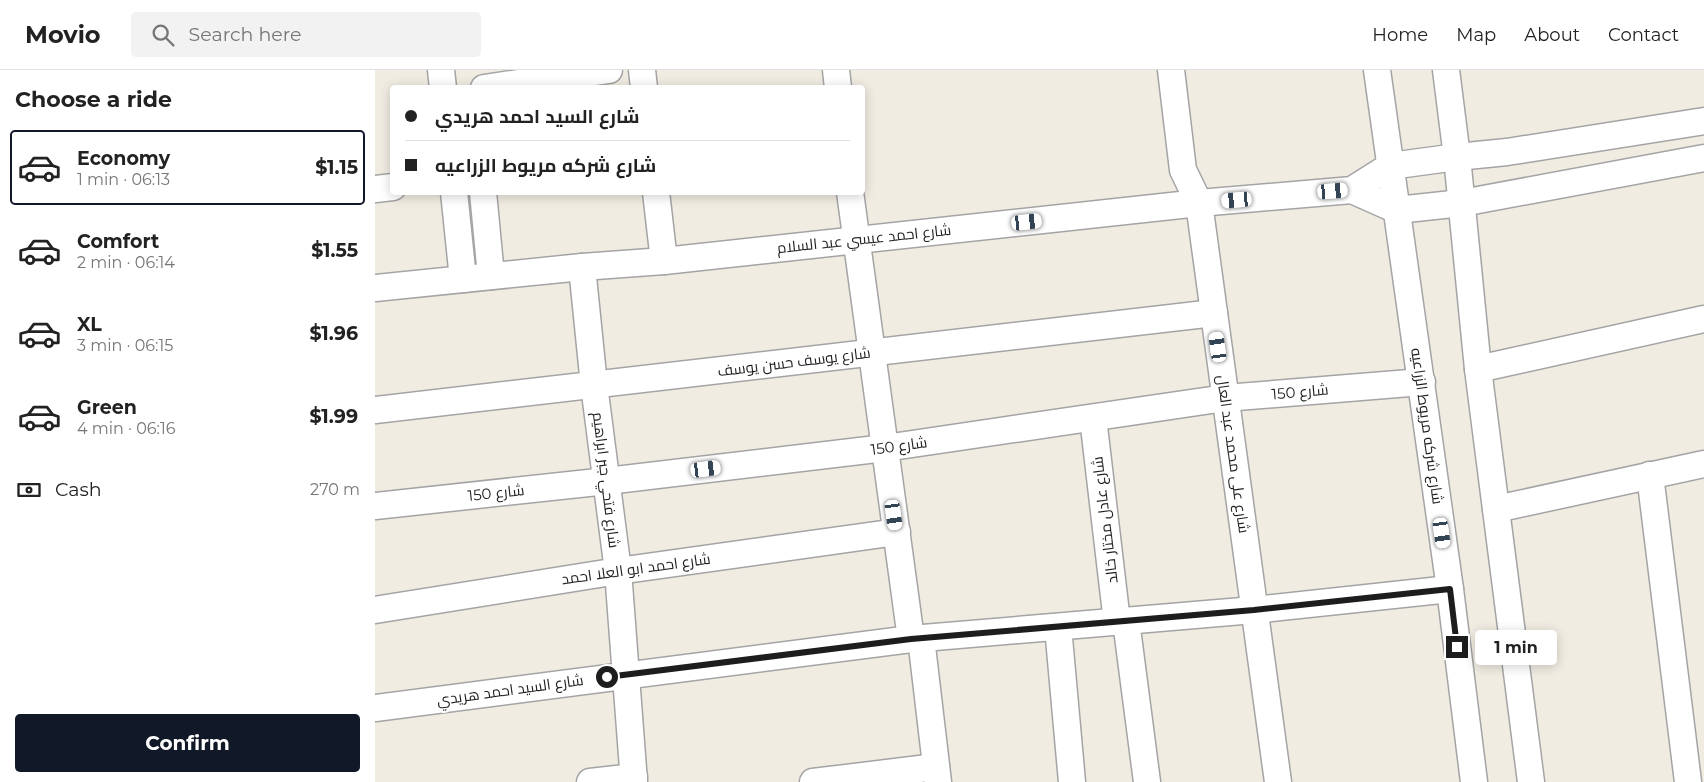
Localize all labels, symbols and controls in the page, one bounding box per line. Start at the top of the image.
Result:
search box [131,12,481,57]
text: Movio [25,20,101,49]
icon: search [149,21,177,49]
text: Search here [189,23,302,46]
text: Home [1372,24,1428,46]
text: Map [1456,24,1496,46]
text: About [1524,24,1580,46]
text: Contact [1608,24,1679,46]
text: Choose a ride [15,86,172,113]
text: شارع السيد احمد هريدي [435,105,640,128]
icon: car [17,145,62,190]
text: Economy [77,147,170,170]
text: شارع شركه مريوط الزراعيه [435,154,656,177]
text: $1.15 [315,156,358,179]
text: 1 min · 06:13 [77,170,170,189]
car [1317,182,1348,200]
car [1221,191,1252,209]
car [1011,213,1042,231]
street label: شارع احمد عيسي عبد السلام [776,220,952,260]
icon: car [17,228,62,273]
text: Comfort [77,230,159,253]
text: $1.55 [311,239,358,262]
text: 2 min · 06:14 [77,253,175,272]
icon: car [17,311,62,356]
text: XL [77,313,102,336]
text: $1.96 [309,322,358,345]
car [1208,331,1227,363]
text: 3 min · 06:15 [77,336,173,355]
street label: شارع يوسف حسن يوسف [716,343,872,382]
street label: شارع شركه مريوط الزراعيه [1405,347,1448,506]
street label: شارع على محمد عبد العال [1211,374,1254,535]
street label: شارع 150 [1271,380,1329,405]
icon: car [17,394,62,439]
text: Green [77,396,137,419]
text: $1.99 [309,405,358,428]
street label: شارع فتحي جبر ابراهيم [586,411,624,549]
text: 4 min · 06:16 [77,419,176,438]
street label: شارع 150 [869,432,929,461]
street label: شارع عادل مختار خالد [1087,455,1124,585]
car [690,460,721,478]
icon: cash [15,476,43,504]
text: Cash [55,478,102,501]
text: 270 m [310,480,360,499]
street label: شارع 150 [467,480,525,507]
car [884,499,903,531]
car [1432,517,1451,549]
street label: شارع احمد ابو العلا احمد [560,549,712,590]
callout: 1 min [1475,630,1557,664]
route end [1446,636,1468,658]
text: 1 min [1494,638,1538,657]
route start [596,666,618,688]
street label: شارع السيد احمد هريدي [435,670,585,712]
button: Confirm [15,714,360,772]

